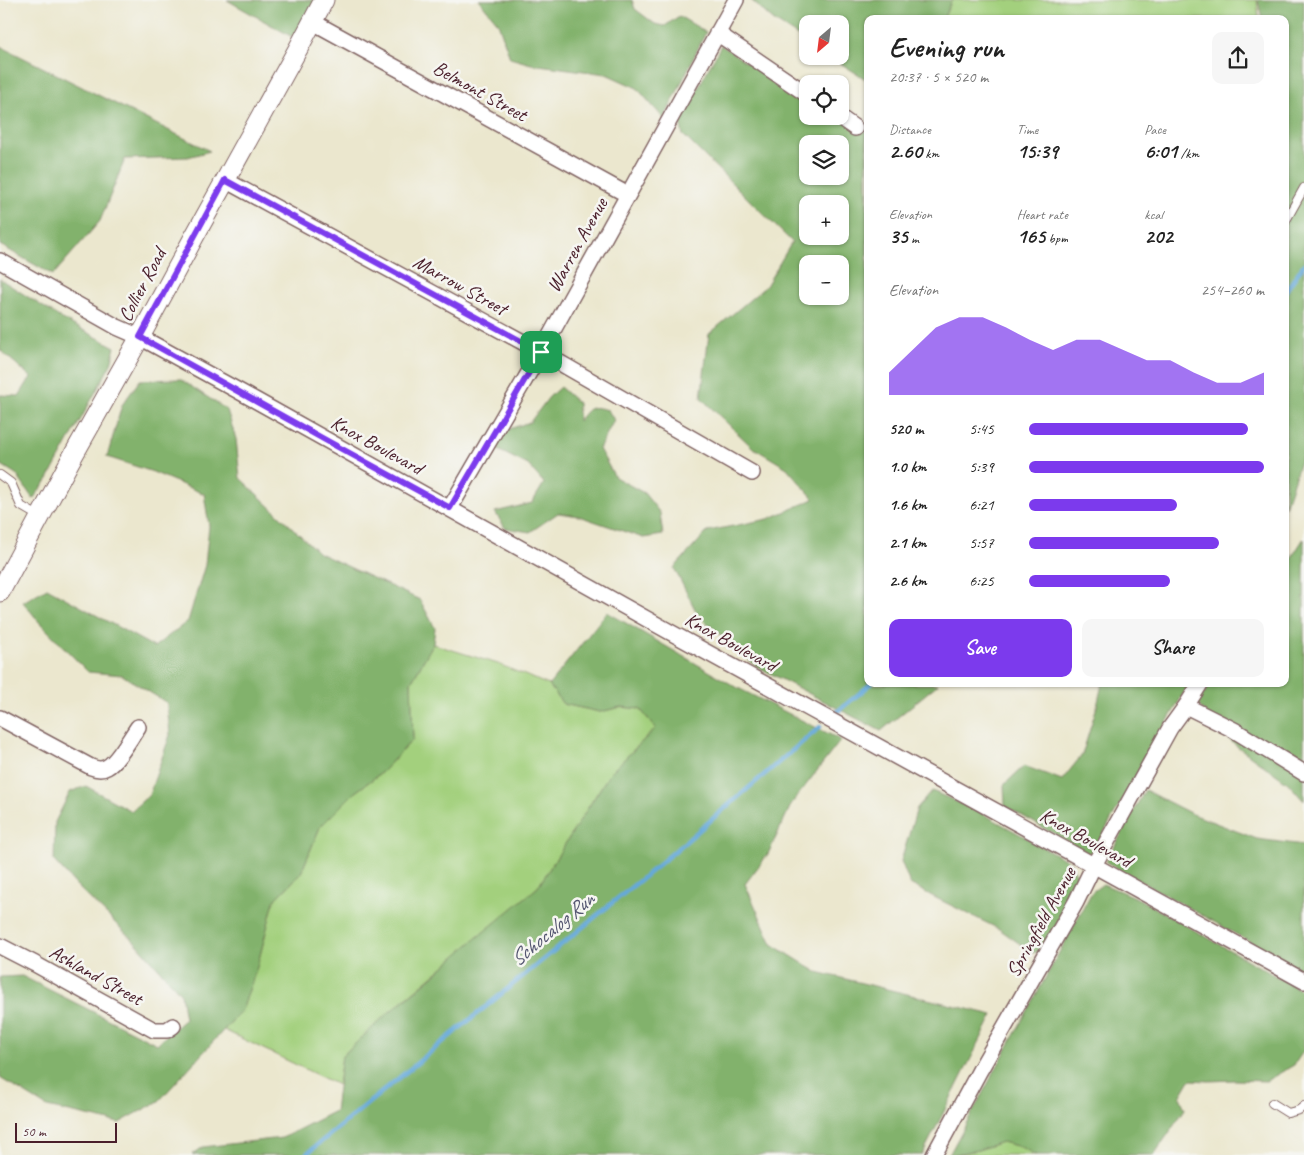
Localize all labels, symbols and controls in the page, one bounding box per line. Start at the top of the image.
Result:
north arrow [799,15,849,65]
map controls [799,15,849,305]
text: Evening run [889,30,1004,65]
button: share [1212,32,1264,84]
street label: Belmont Street [429,55,533,128]
text: 20:37 · 5 × 520 m [889,67,988,87]
button: locate [799,75,849,125]
text: Distance [889,121,931,138]
text: Time [1017,121,1038,138]
text: Pace [1144,121,1166,138]
button: layers [799,135,849,185]
text: 2.60 [889,138,922,164]
text: 15:39 [1017,138,1058,164]
text: 6:01 [1144,138,1177,164]
text: km [922,145,939,162]
text: /km [1177,145,1199,162]
street label: Warren Avenue [541,192,614,296]
button: + [799,195,849,245]
text: Elevation [889,206,932,223]
text: Heart rate [1017,206,1068,223]
text: kcal [1144,206,1163,223]
text: 35 [889,223,908,249]
text: 165 [1017,223,1045,249]
text: 202 [1144,223,1173,249]
text: m [908,230,919,247]
text: bpm [1045,230,1068,247]
street label: Collier Road [112,241,173,326]
street label: Marrow Street [409,249,514,323]
button: − [799,255,849,305]
text: Elevation [889,280,938,300]
text: 254–260 m [1201,280,1264,300]
pin [520,331,562,373]
icon: arrive [527,338,555,366]
street label: Knox Boulevard [327,410,430,482]
text: 520 m [889,419,923,439]
text: 5:45 [969,419,994,439]
text: 1.0 km [889,457,926,477]
text: 5:39 [969,457,994,477]
text: 1.6 km [889,495,927,515]
text: 6:21 [969,495,994,515]
text: 2.1 km [889,533,926,553]
text: 5:57 [969,533,994,553]
text: 2.6 km [889,571,927,591]
text: 6:25 [969,571,994,591]
street label: Knox Boulevard [681,607,784,679]
button: Save [889,619,1072,677]
button: Share [1082,619,1264,677]
street label: Knox Boulevard [1036,803,1139,875]
street label: Springfield Avenue [1000,861,1082,981]
water label: Schocalog Run [505,885,601,972]
street label: Ashland Street [45,939,149,1012]
scale bar [15,1120,118,1143]
text: 50 m [22,1123,46,1140]

